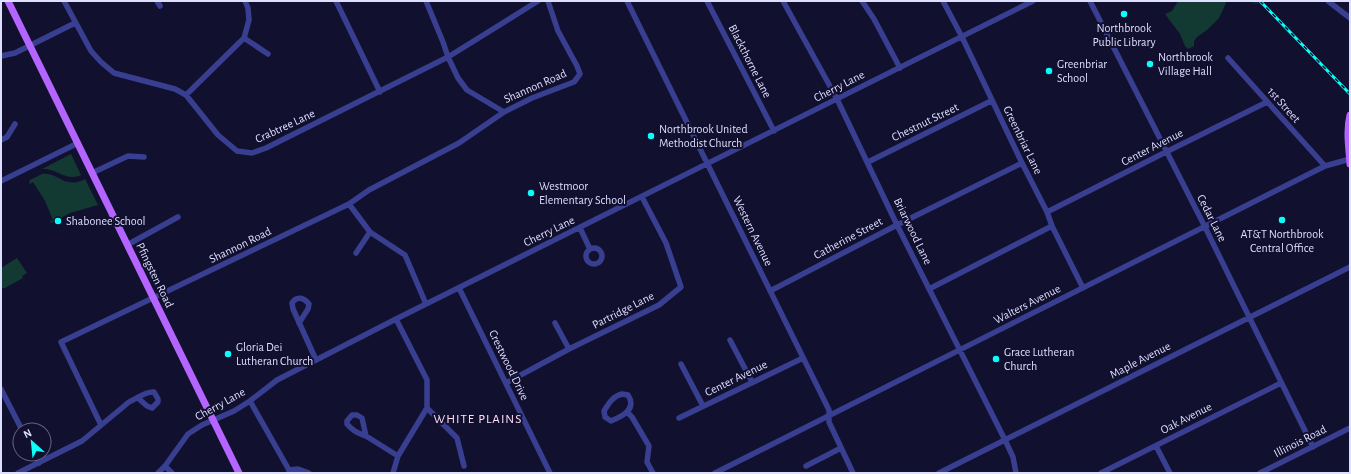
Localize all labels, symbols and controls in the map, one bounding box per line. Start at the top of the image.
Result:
marker: Northbrook Public Library [1119,9,1129,19]
street label: Blackthorne Lane [726,22,774,100]
place label: Northbrook Public Library [1092,22,1156,49]
place label: Northbrook Village Hall [1158,51,1213,77]
place label: Greenbriar School [1057,58,1107,84]
marker: Northbrook Village Hall [1145,59,1155,69]
marker: Greenbriar School [1044,66,1054,76]
street label: Shannon Road [502,67,568,105]
street label: Cherry Lane [812,68,867,105]
street label: 1st Street [1265,85,1303,125]
street label: Chestnut Street [890,101,960,143]
street label: Greenbriar Lane [1001,104,1045,176]
street label: Crabtree Lane [253,107,317,145]
place label: Northbrook United Methodist Church [659,123,748,149]
street label: Center Avenue [1119,126,1185,168]
marker: Northbrook United Methodist Church [646,131,656,141]
place label: Westmoor Elementary School [539,180,626,207]
marker: Westmoor Elementary School [526,188,536,198]
street label: Cedar Lane [1195,192,1229,244]
street label: Western Avenue [731,194,775,268]
street label: Briarwood Lane [892,196,934,266]
street label: Cherry Lane [522,214,577,249]
place label: Shabonee School [66,215,146,227]
street label: Catherine Street [812,215,885,261]
marker: AT&T Northbrook Central Office [1277,215,1287,225]
marker: Shabonee School [53,216,63,226]
street label: Shannon Road [207,225,273,265]
place label: AT&T Northbrook Central Office [1240,228,1324,254]
street label: Pfingsten Road [134,241,176,309]
street label: Walters Avenue [992,282,1062,326]
street label: Partridge Lane [590,289,656,331]
street label: Crestwood Drive [487,328,531,402]
street label: Maple Avenue [1108,340,1172,380]
place label: Gloria Dei Lutheran Church [236,341,313,367]
place label: Grace Lutheran Church [1004,346,1074,372]
marker: Gloria Dei Lutheran Church [223,349,233,359]
marker: Grace Lutheran Church [991,354,1001,364]
street label: Center Avenue [703,358,769,398]
street label: Cherry Lane [193,385,248,423]
street label: Oak Avenue [1159,400,1213,436]
district label: WHITE PLAINS [434,413,522,426]
north arrow [12,422,52,462]
street label: Illinois Road [1272,423,1328,459]
text: N [22,427,34,440]

